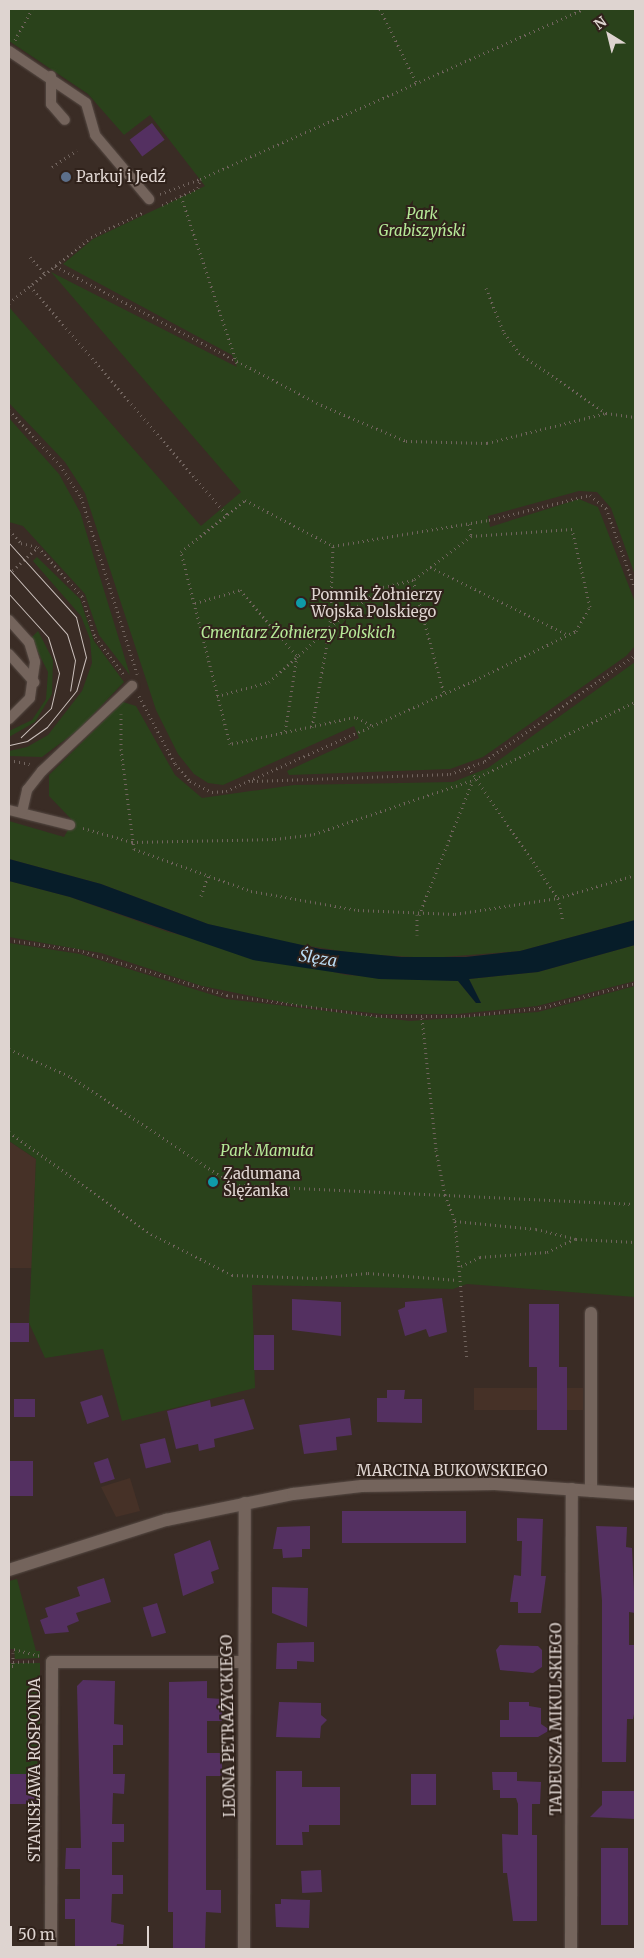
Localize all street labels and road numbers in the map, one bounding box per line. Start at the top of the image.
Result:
street label: MARCINA BUKOWSKIEGO [356,1462,548,1480]
street label: TADEUSZA MIKULSKIEGO [547,1623,565,1815]
street label: LEONA PETRAŻYCKIEGO [217,1634,239,1818]
street label: STANISŁAWA ROSPONDA [26,1678,44,1862]

